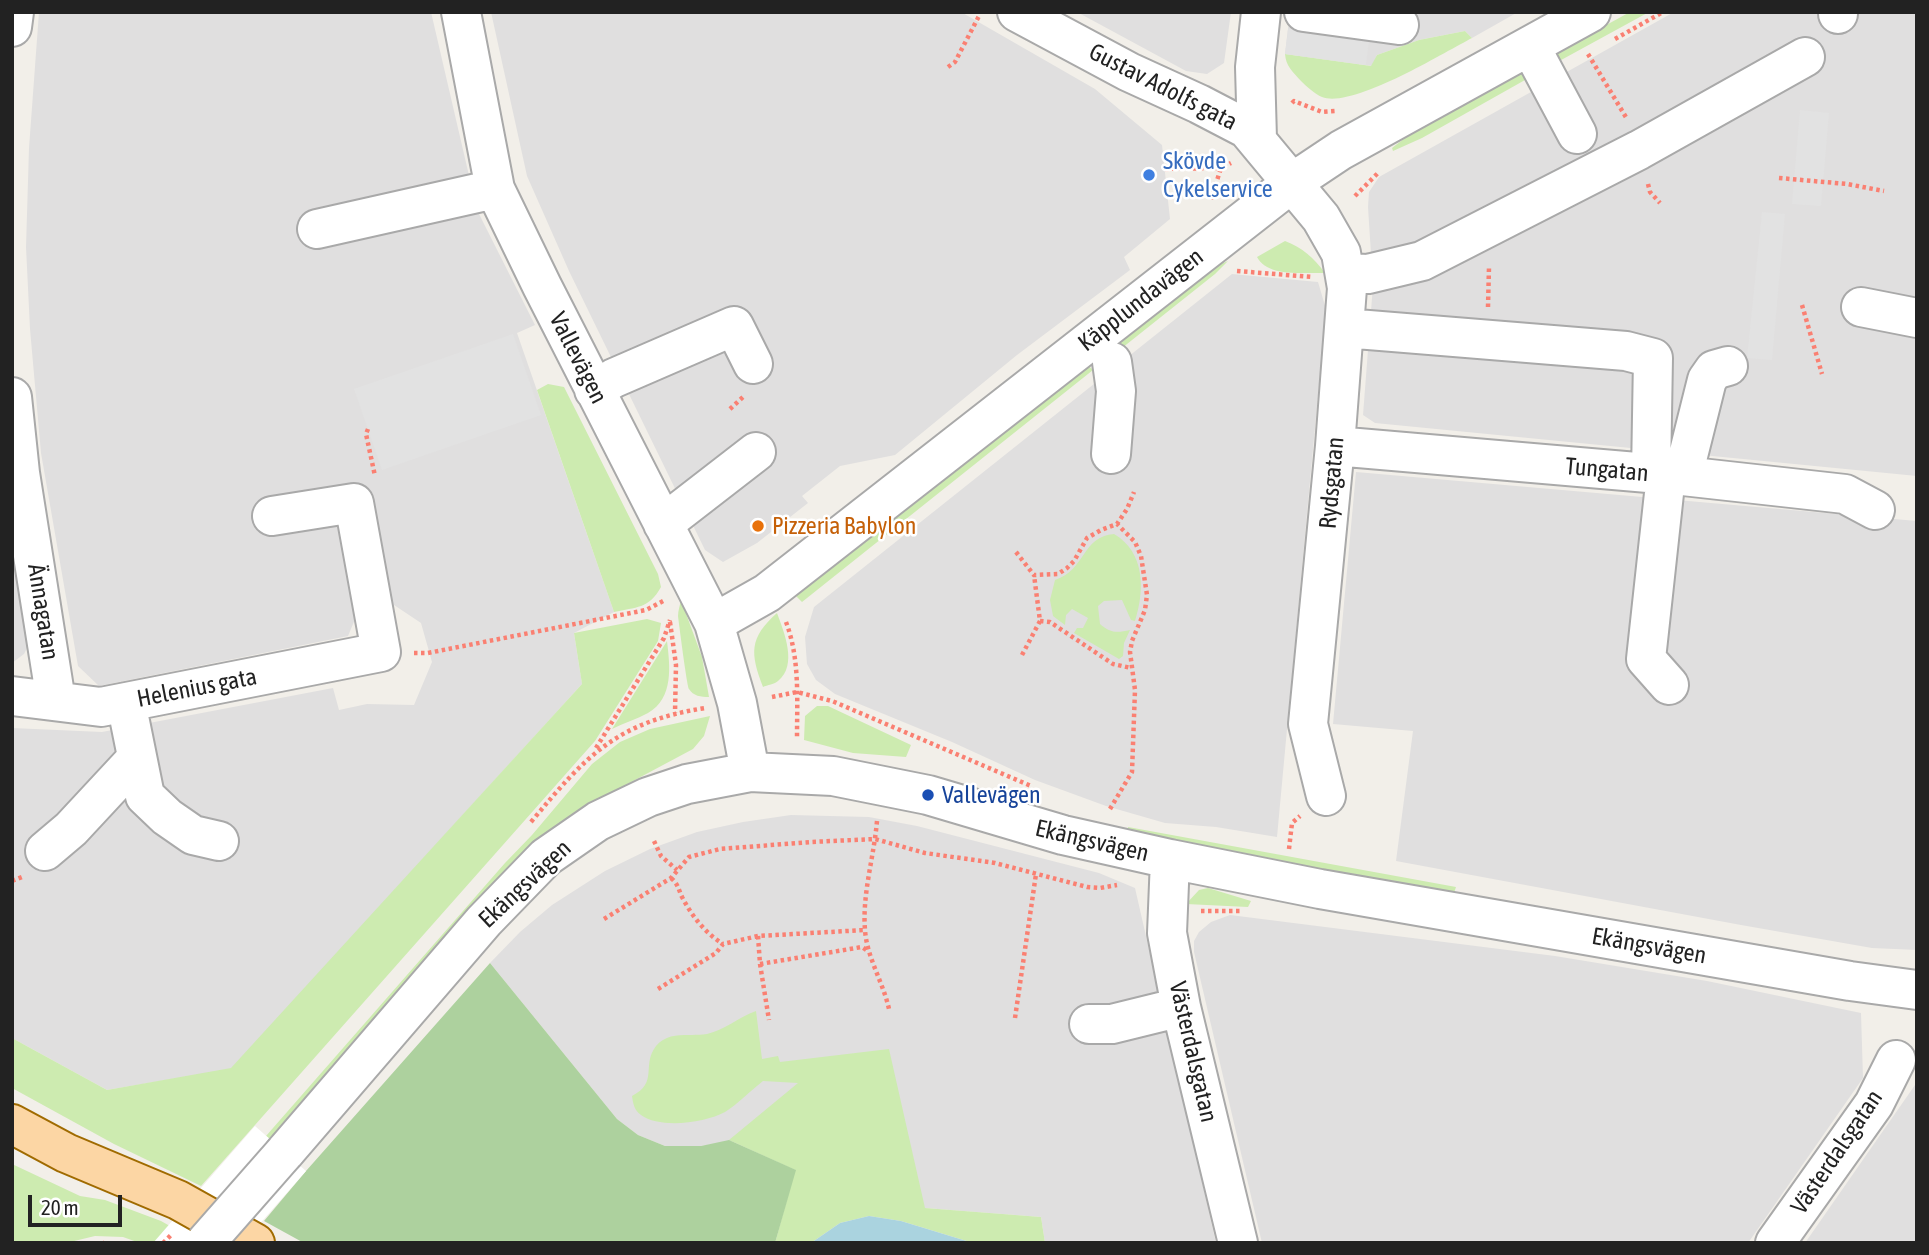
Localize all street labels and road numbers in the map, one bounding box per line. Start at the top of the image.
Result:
street label: Gustav Adolfs gata [1084,37,1242,137]
street label: Käpplundavägen [1073,242,1209,358]
street label: Vallevägen [543,308,613,408]
street label: Rydsgatan [1314,436,1350,530]
street label: Tungatan [1564,452,1650,488]
street label: Ännagatan [21,562,65,662]
street label: Helenius gata [135,662,259,714]
street label: Ekängsvägen [1032,814,1152,868]
street label: Ekängsvägen [473,834,577,934]
street label: Ekängsvägen [1590,922,1708,970]
street label: Västerdalsgatan [1163,979,1223,1125]
street label: Västerdalsgatan [1785,1085,1889,1219]

